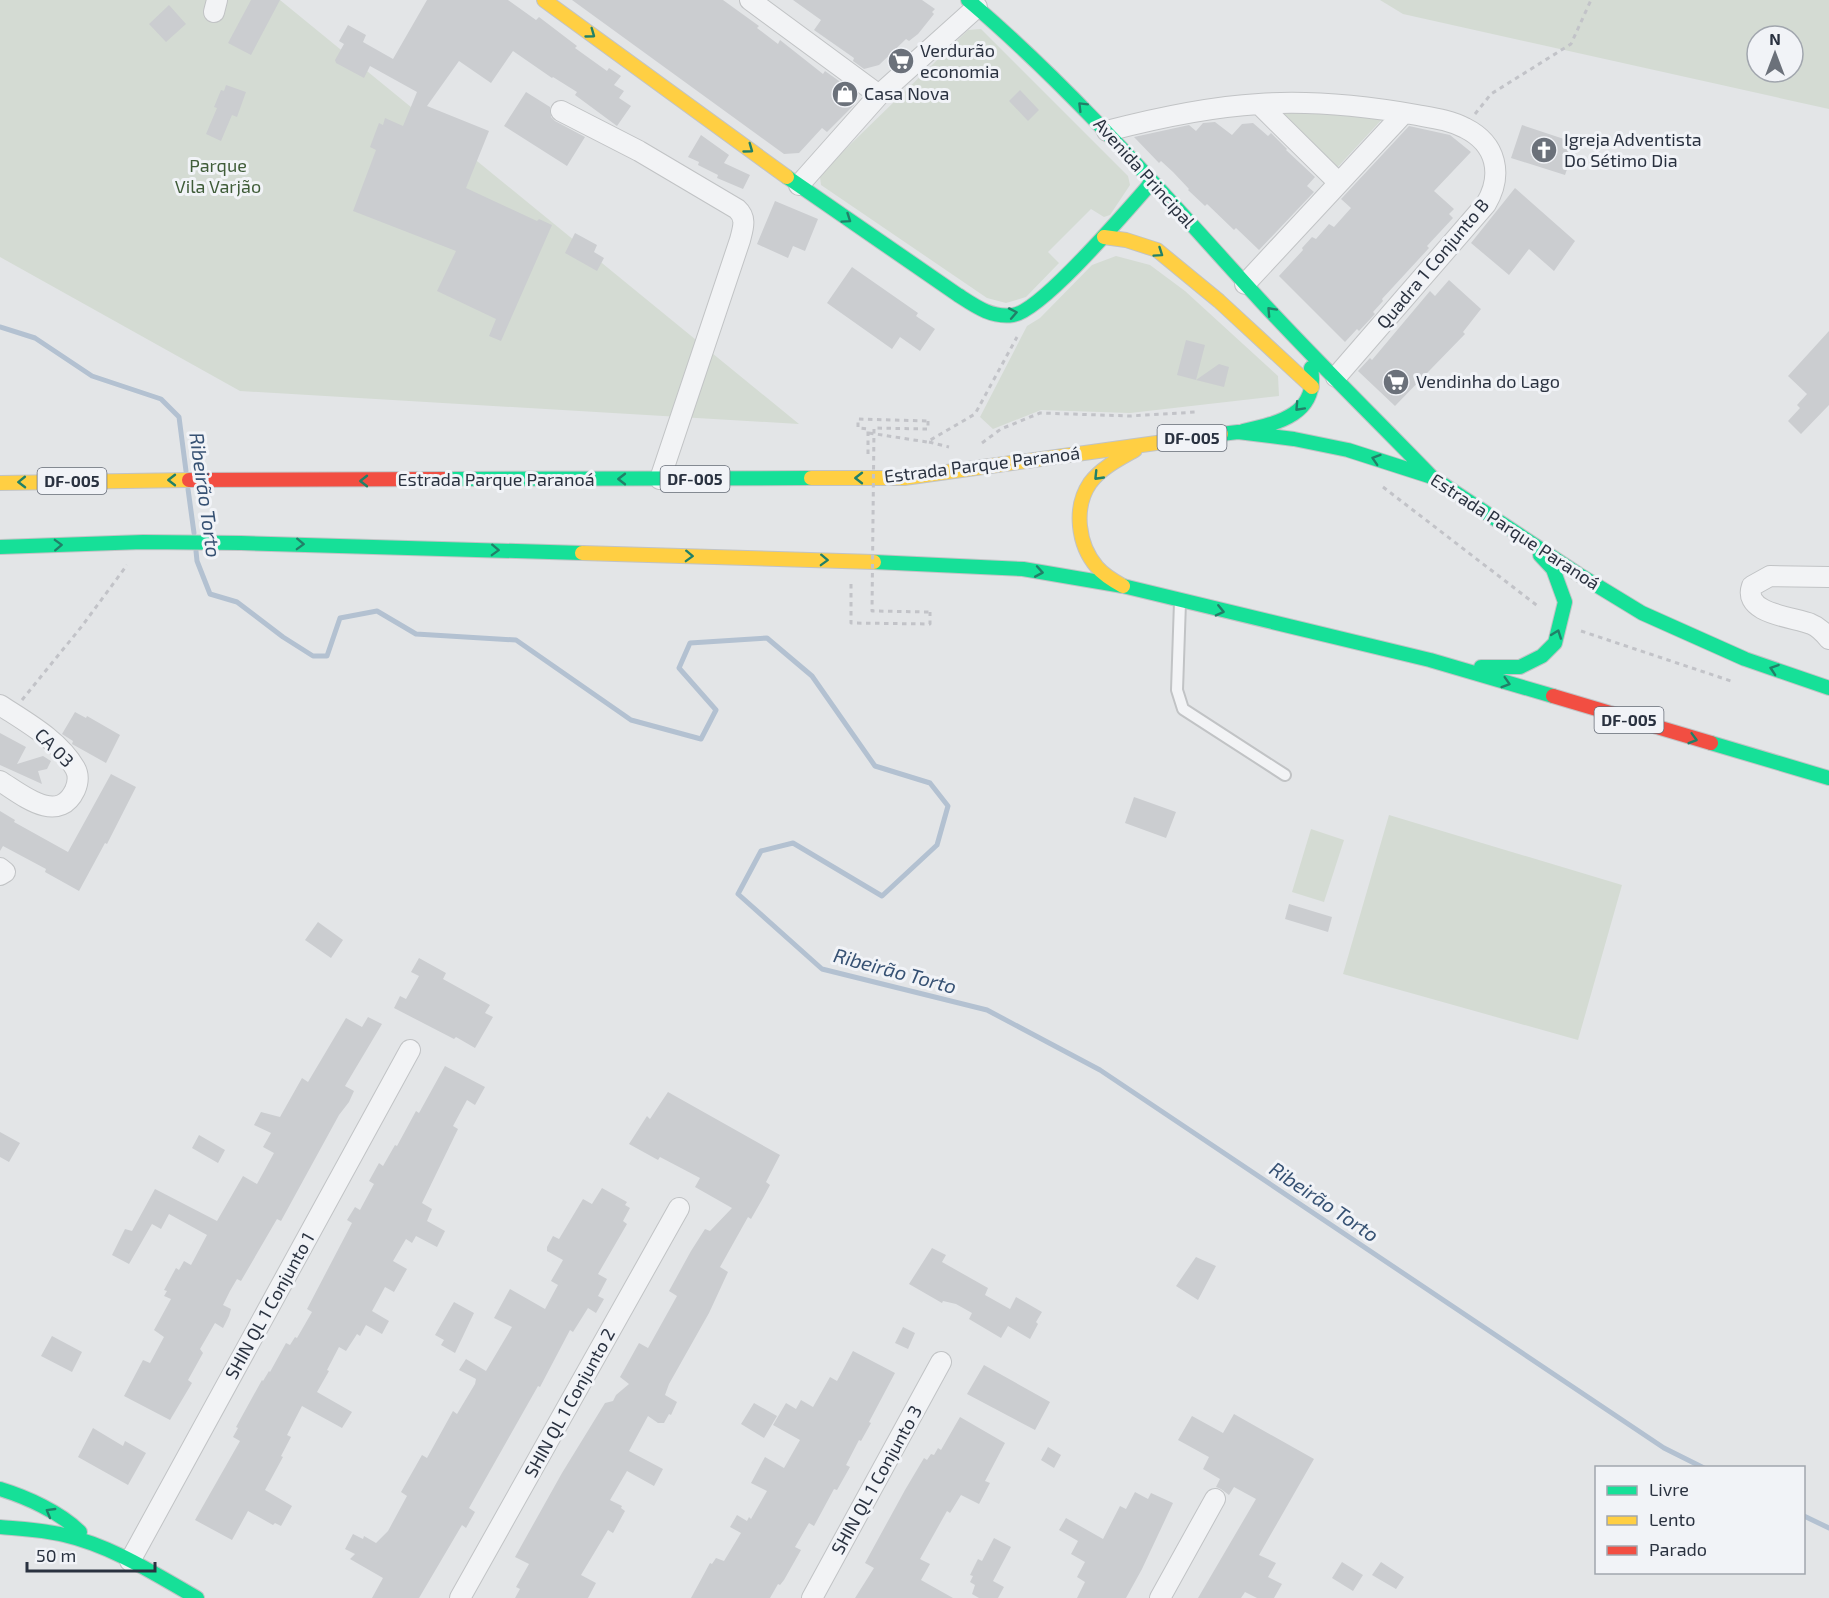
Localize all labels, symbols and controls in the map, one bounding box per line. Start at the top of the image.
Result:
north arrow [1745,24,1805,84]
one-way arrow [585,27,596,38]
text: N [1769,29,1781,48]
place label: Verdurão economia [920,39,999,82]
supermarket icon: Verdurão economia [886,46,916,76]
shop icon: Casa Nova [830,79,860,109]
place label: Casa Nova [864,82,949,104]
one-way arrow [1078,102,1089,113]
street label: Avenida Principal [1089,113,1200,232]
place label: Igreja Adventista Do Sétimo Dia [1564,128,1702,171]
church icon: Igreja Adventista Do Sétimo Dia [1529,135,1559,165]
one-way arrow [743,142,754,153]
park label: Parque Vila Varjão [175,154,261,197]
street label: Quadra 1 Conjunto B [1371,194,1493,333]
one-way arrow [840,212,851,223]
one-way arrow [1153,246,1164,257]
one-way arrow [1008,307,1018,320]
one-way arrow [1267,307,1278,318]
supermarket icon: Vendinha do Lago [1381,367,1411,397]
place label: Vendinha do Lago [1416,370,1560,392]
one-way arrow [1295,401,1306,411]
road number: DF-005 [1158,425,1226,451]
water label: Ribeirão Torto [185,431,227,559]
street label: Estrada Parque Paranoá [883,441,1081,487]
one-way arrow [1371,454,1382,466]
road number: DF-005 [660,466,730,492]
road number: DF-005 [38,468,106,494]
street label: Estrada Parque Paranoá [397,468,595,490]
street label: Estrada Parque Paranoá [1427,468,1604,594]
one-way arrow [1094,469,1105,480]
one-way arrow [855,472,864,484]
one-way arrow [618,473,627,486]
one-way arrow [167,474,176,487]
one-way arrow [360,474,369,487]
one-way arrow [18,476,27,488]
one-way arrow [295,538,304,551]
one-way arrow [54,539,63,551]
one-way arrow [490,544,499,557]
one-way arrow [685,550,694,563]
one-way arrow [820,554,829,567]
one-way arrow [1034,565,1044,578]
one-way arrow [1215,603,1225,616]
one-way arrow [1550,629,1562,640]
one-way arrow [1769,664,1780,677]
one-way arrow [1500,676,1511,688]
road number: DF-005 [1594,707,1664,733]
street label: CA 03 [31,723,79,771]
one-way arrow [1687,732,1698,744]
water label: Ribeirão Torto [831,942,959,998]
water label: Ribeirão Torto [1266,1156,1384,1246]
street label: SHIN QL 1 Conjunto 1 [220,1228,319,1383]
street label: SHIN QL 1 Conjunto 2 [519,1324,619,1481]
street label: SHIN QL 1 Conjunto 3 [826,1401,926,1558]
legend [1595,1466,1805,1574]
text: Livre [1649,1478,1689,1500]
one-way arrow [46,1508,56,1519]
text: Lento [1649,1508,1695,1530]
scale bar [27,1535,154,1573]
text: Parado [1649,1538,1707,1560]
text: 50 m [36,1544,76,1566]

